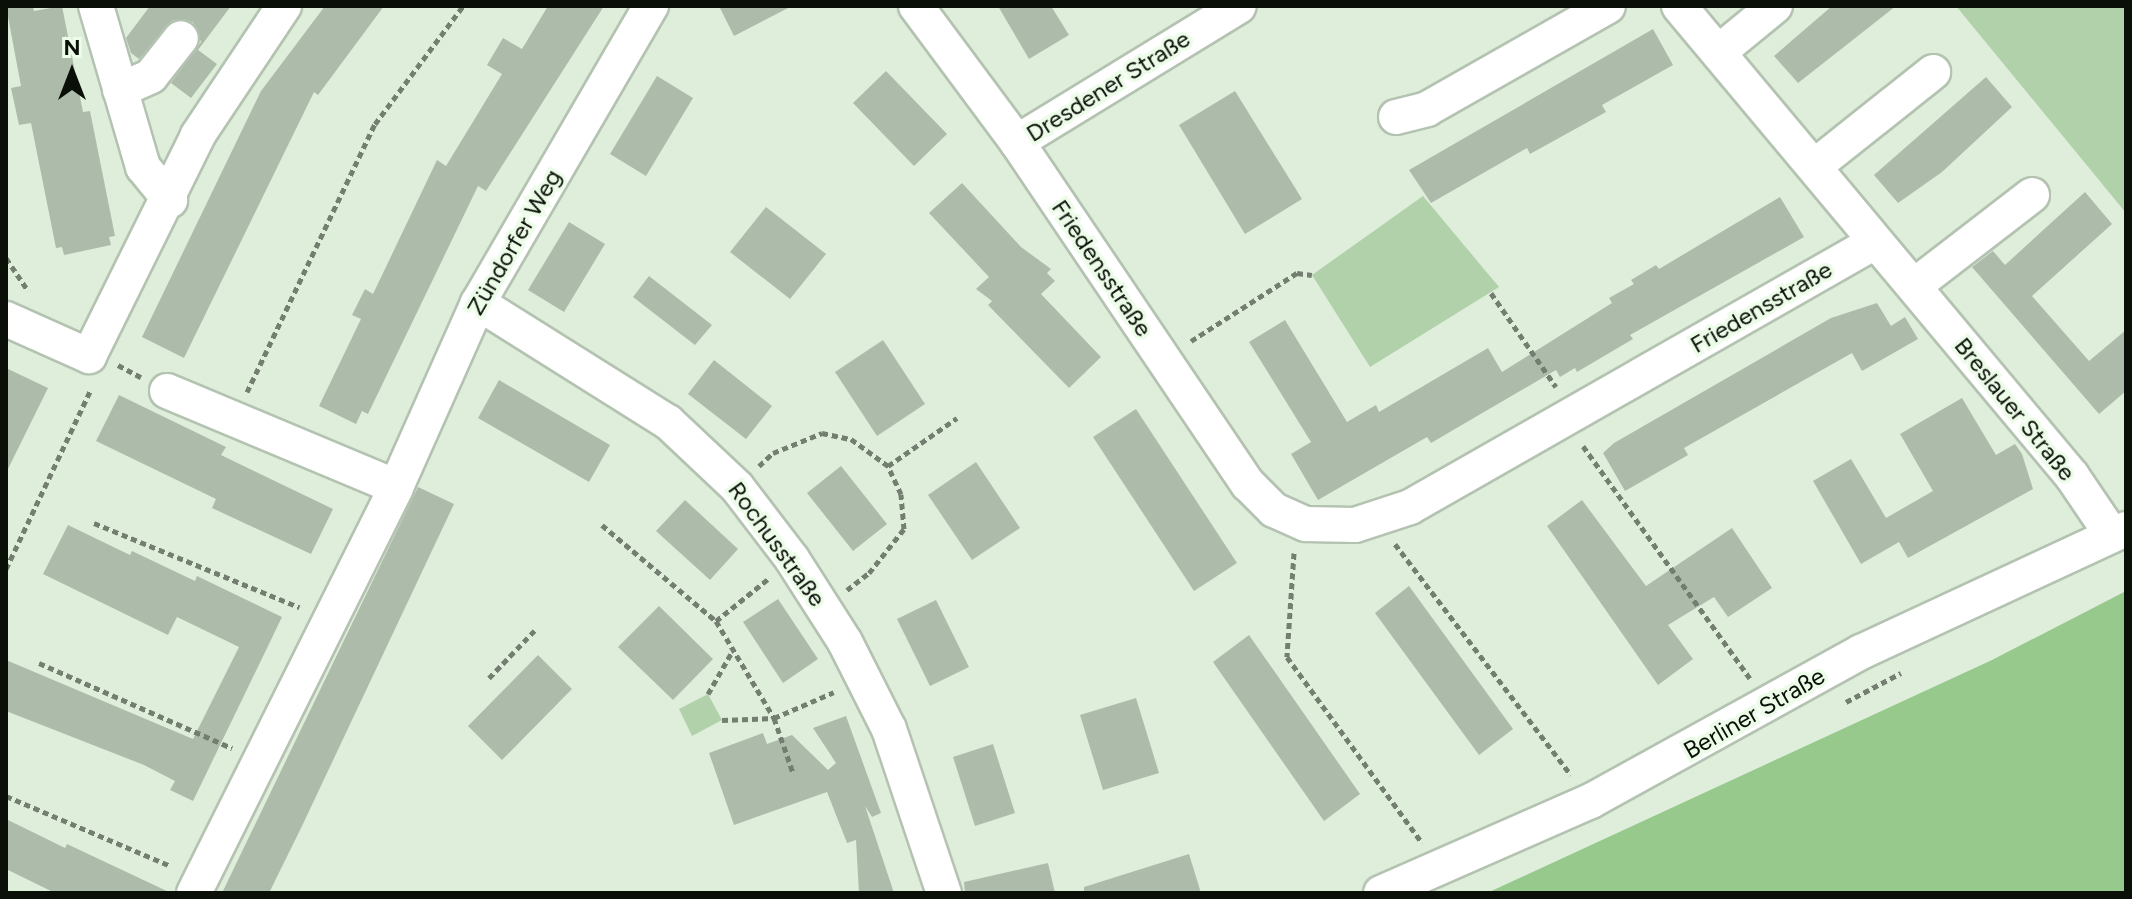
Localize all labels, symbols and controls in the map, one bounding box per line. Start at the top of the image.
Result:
street label: Dresdener Straße [1021,24,1195,148]
north arrow [32,32,112,112]
text: N [63,34,81,61]
street label: Zündorfer Weg [461,164,567,320]
street label: Friedensstraße [1046,194,1158,342]
street label: Friedensstraße [1685,255,1837,359]
street label: Breslauer Straße [1948,332,2082,486]
street label: Rochusstraße [722,476,832,612]
street label: Berliner Straße [1678,661,1830,765]

